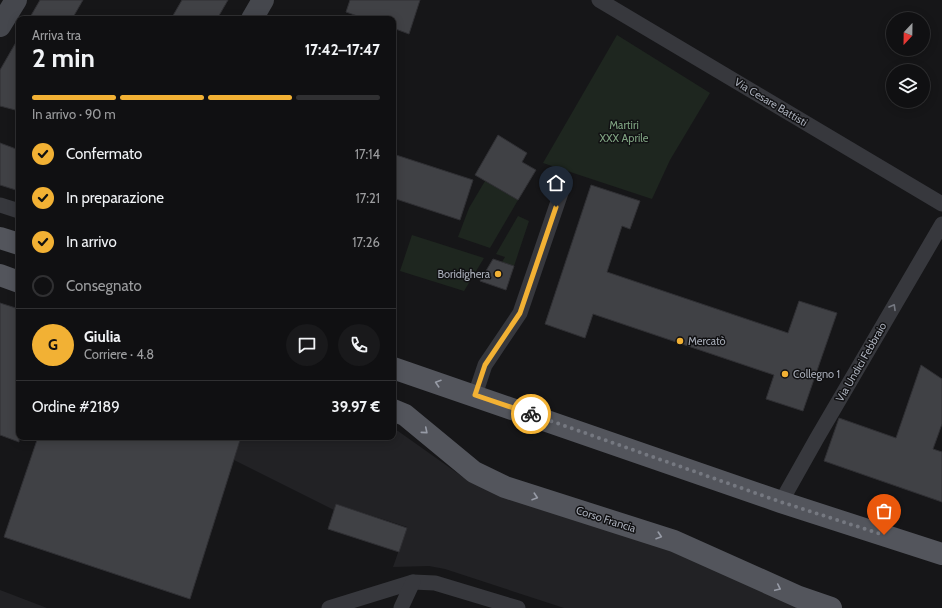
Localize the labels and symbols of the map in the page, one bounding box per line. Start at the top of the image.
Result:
north arrow [886,12,930,56]
street label: Via Cesare Battisti [732,75,810,129]
park label: Martiri XXX Aprile [600,118,649,145]
pin [539,166,573,207]
place label: Boridighera [437,267,491,281]
marker: Boridighera [493,269,503,279]
one-way arrow [889,304,896,311]
street label: Via Undici Febbraio [833,320,889,404]
place label: Mercatò [688,334,726,348]
marker: Mercatò [675,336,685,346]
place label: Collegno 1 [793,367,840,381]
marker: Collegno 1 [780,369,790,379]
one-way arrow [434,379,441,387]
courier [511,394,551,434]
one-way arrow [420,427,428,434]
one-way arrow [532,492,539,500]
pin [867,494,901,535]
street label: Corso Francia [574,503,638,535]
one-way arrow [656,531,663,540]
one-way arrow [774,583,782,591]

